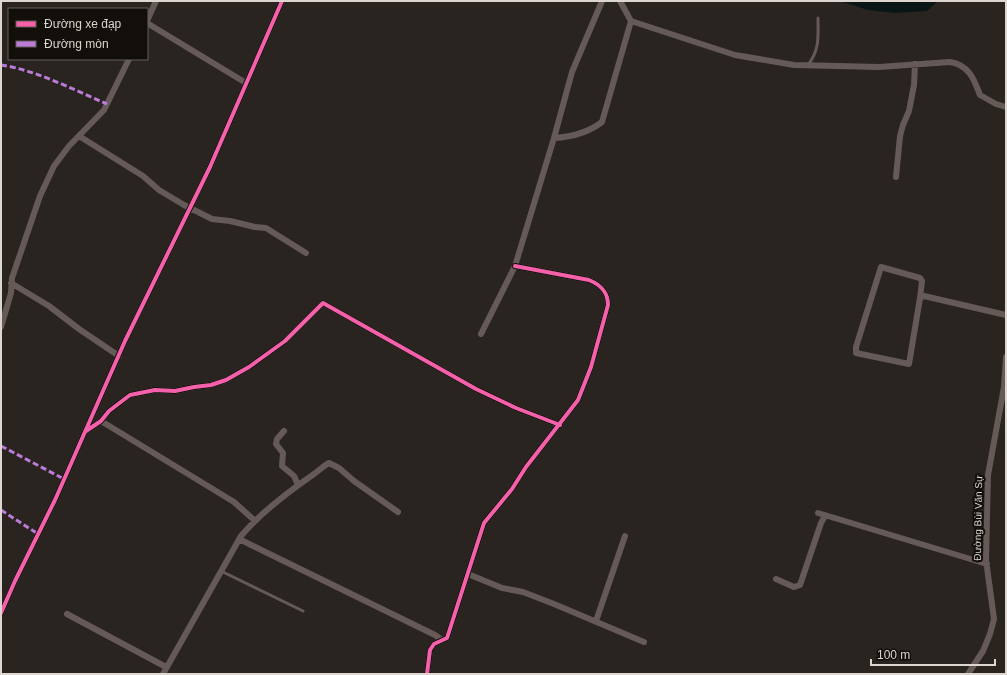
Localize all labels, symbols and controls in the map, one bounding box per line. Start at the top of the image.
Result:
legend [8,8,148,60]
text: Đường xe đạp [44,17,122,31]
text: Đường mòn [44,37,109,51]
street label: Đường Bùi Văn Sự [972,475,984,561]
scale bar [871,641,995,667]
text: 100 m [877,648,910,662]

